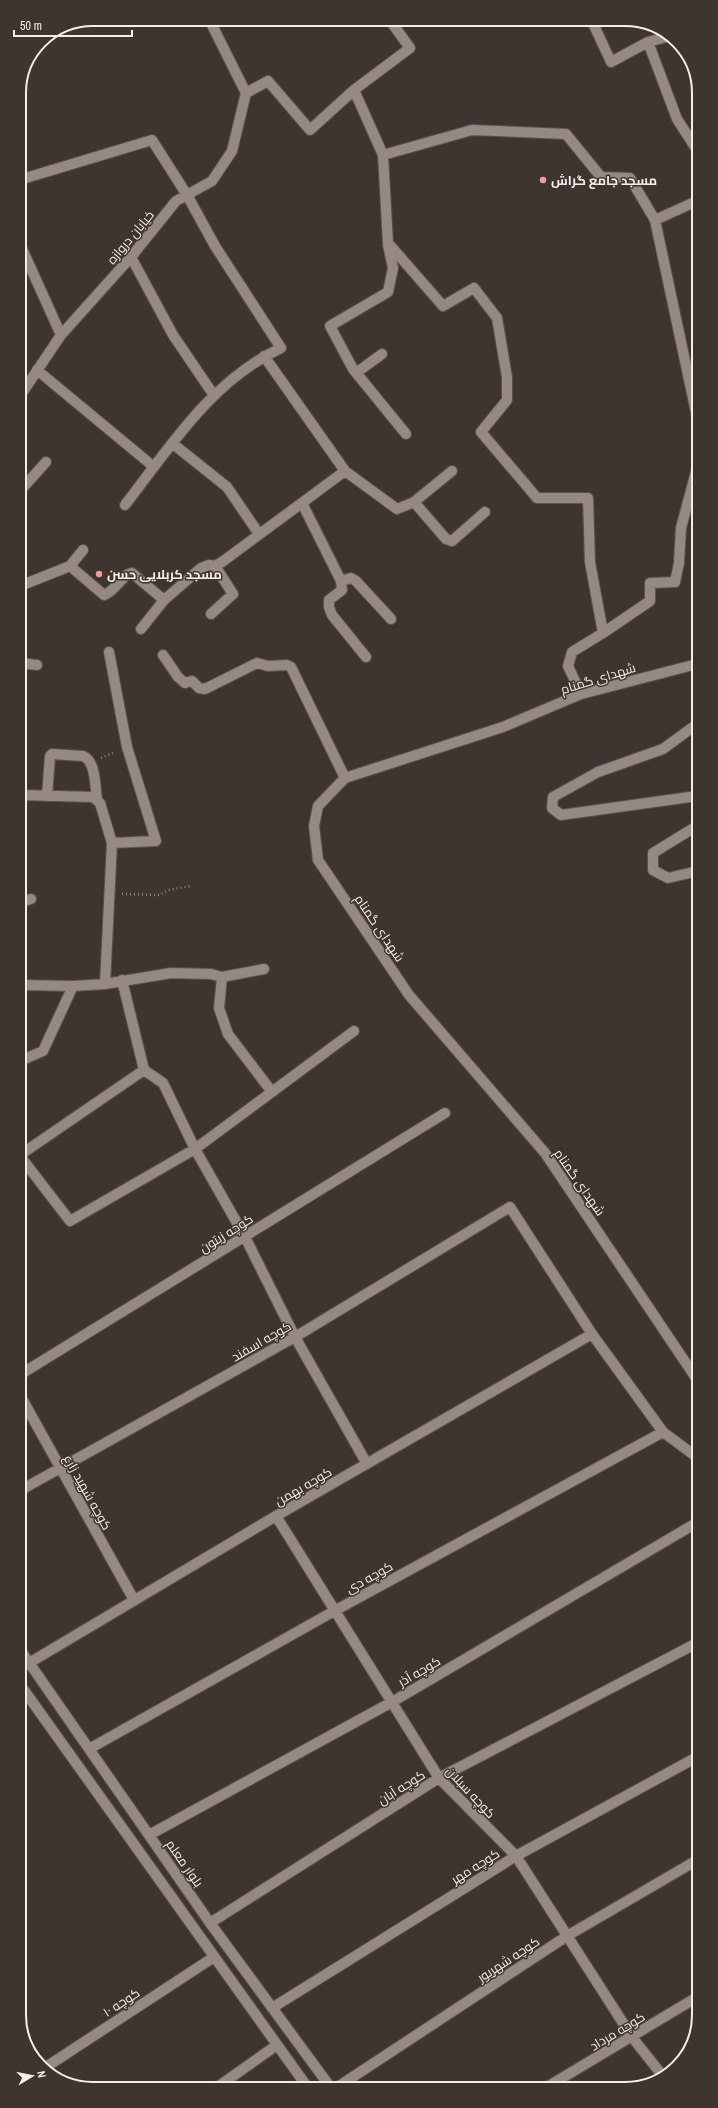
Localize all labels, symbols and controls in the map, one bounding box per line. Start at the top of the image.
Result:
scale bar [14,12,132,38]
text: 50 m [20,18,42,34]
place label: مسجد جامع گراش [551,172,657,189]
marker: مسجد جامع گراش [538,175,548,185]
street label: خیابان دروازه [103,207,158,268]
place label: مسجد کربلایی حسن [107,566,222,583]
marker: مسجد کربلایی حسن [94,569,104,579]
street label: شهدای گمنام [558,659,638,699]
street label: شهدای گمنام [350,891,408,966]
street label: شهدای گمنام [550,1146,609,1220]
street label: کوچه زیتون [196,1210,257,1257]
street label: کوچه اسفند [228,1317,295,1366]
street label: کوچه شهید زارع [59,1451,115,1534]
street label: کوچه بهمن [272,1463,335,1510]
street label: کوچه دی [343,1558,396,1598]
street label: کوچه آذر [394,1652,444,1692]
street label: کوچه سبلان [441,1763,499,1823]
street label: کوچه آبان [374,1766,429,1809]
street label: بلوار معلم [161,1836,207,1891]
street label: کوچه مهر [447,1845,503,1889]
street label: کوچه شهریور [473,1933,543,1987]
street label: کوچه ۱۰ [100,1984,143,2021]
street label: کوچه مرداد [586,2008,649,2055]
north arrow [12,2056,52,2096]
text: N [34,2070,49,2079]

